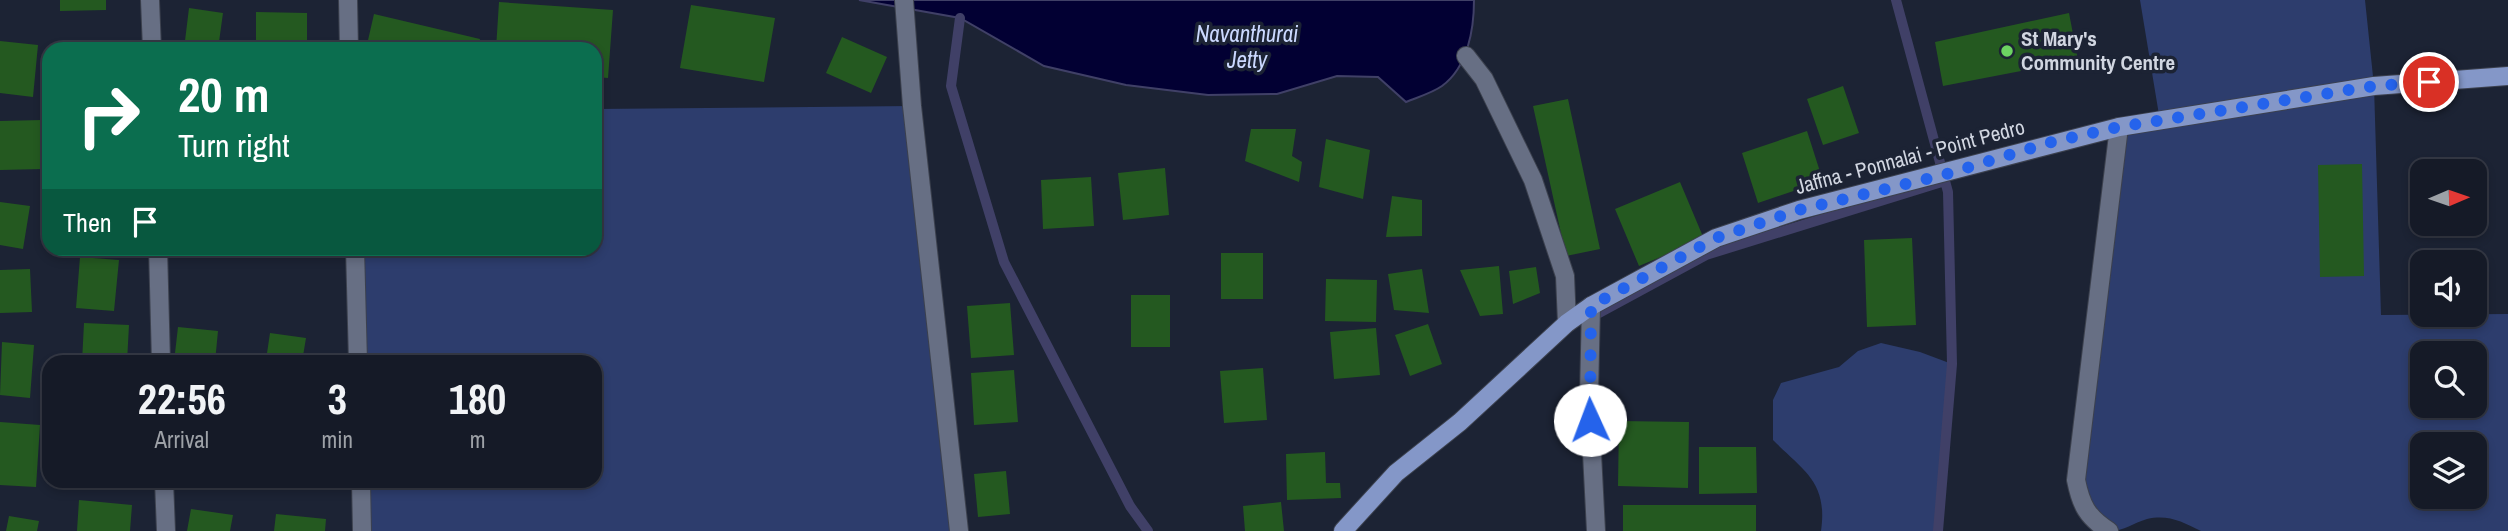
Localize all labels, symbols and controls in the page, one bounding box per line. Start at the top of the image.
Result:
water label: Navanthurai Jetty [1196,18,1299,75]
place label: St Mary's Community Centre [2021,24,2175,77]
marker: St Mary's Community Centre [1999,43,2015,59]
pin [2399,52,2459,112]
text: 20 m [178,61,270,127]
icon: arrive [2410,63,2448,101]
icon: right [63,70,154,161]
street label: Jaffna - Ponnalai - Point Pedro [1792,112,2028,201]
text: Turn right [178,124,290,167]
north arrow [2410,159,2487,236]
map controls [2410,159,2487,509]
icon: arrive [126,203,164,241]
text: Then [63,205,112,240]
button: sound [2410,250,2487,327]
button: search [2410,341,2487,418]
text: 22:56 [138,371,226,427]
text: 3 [328,371,347,427]
text: 180 [449,371,506,427]
position arrow [1553,383,1627,457]
text: Arrival [155,424,209,455]
text: min [322,424,353,455]
text: m [470,424,485,455]
button: layers [2410,432,2487,509]

